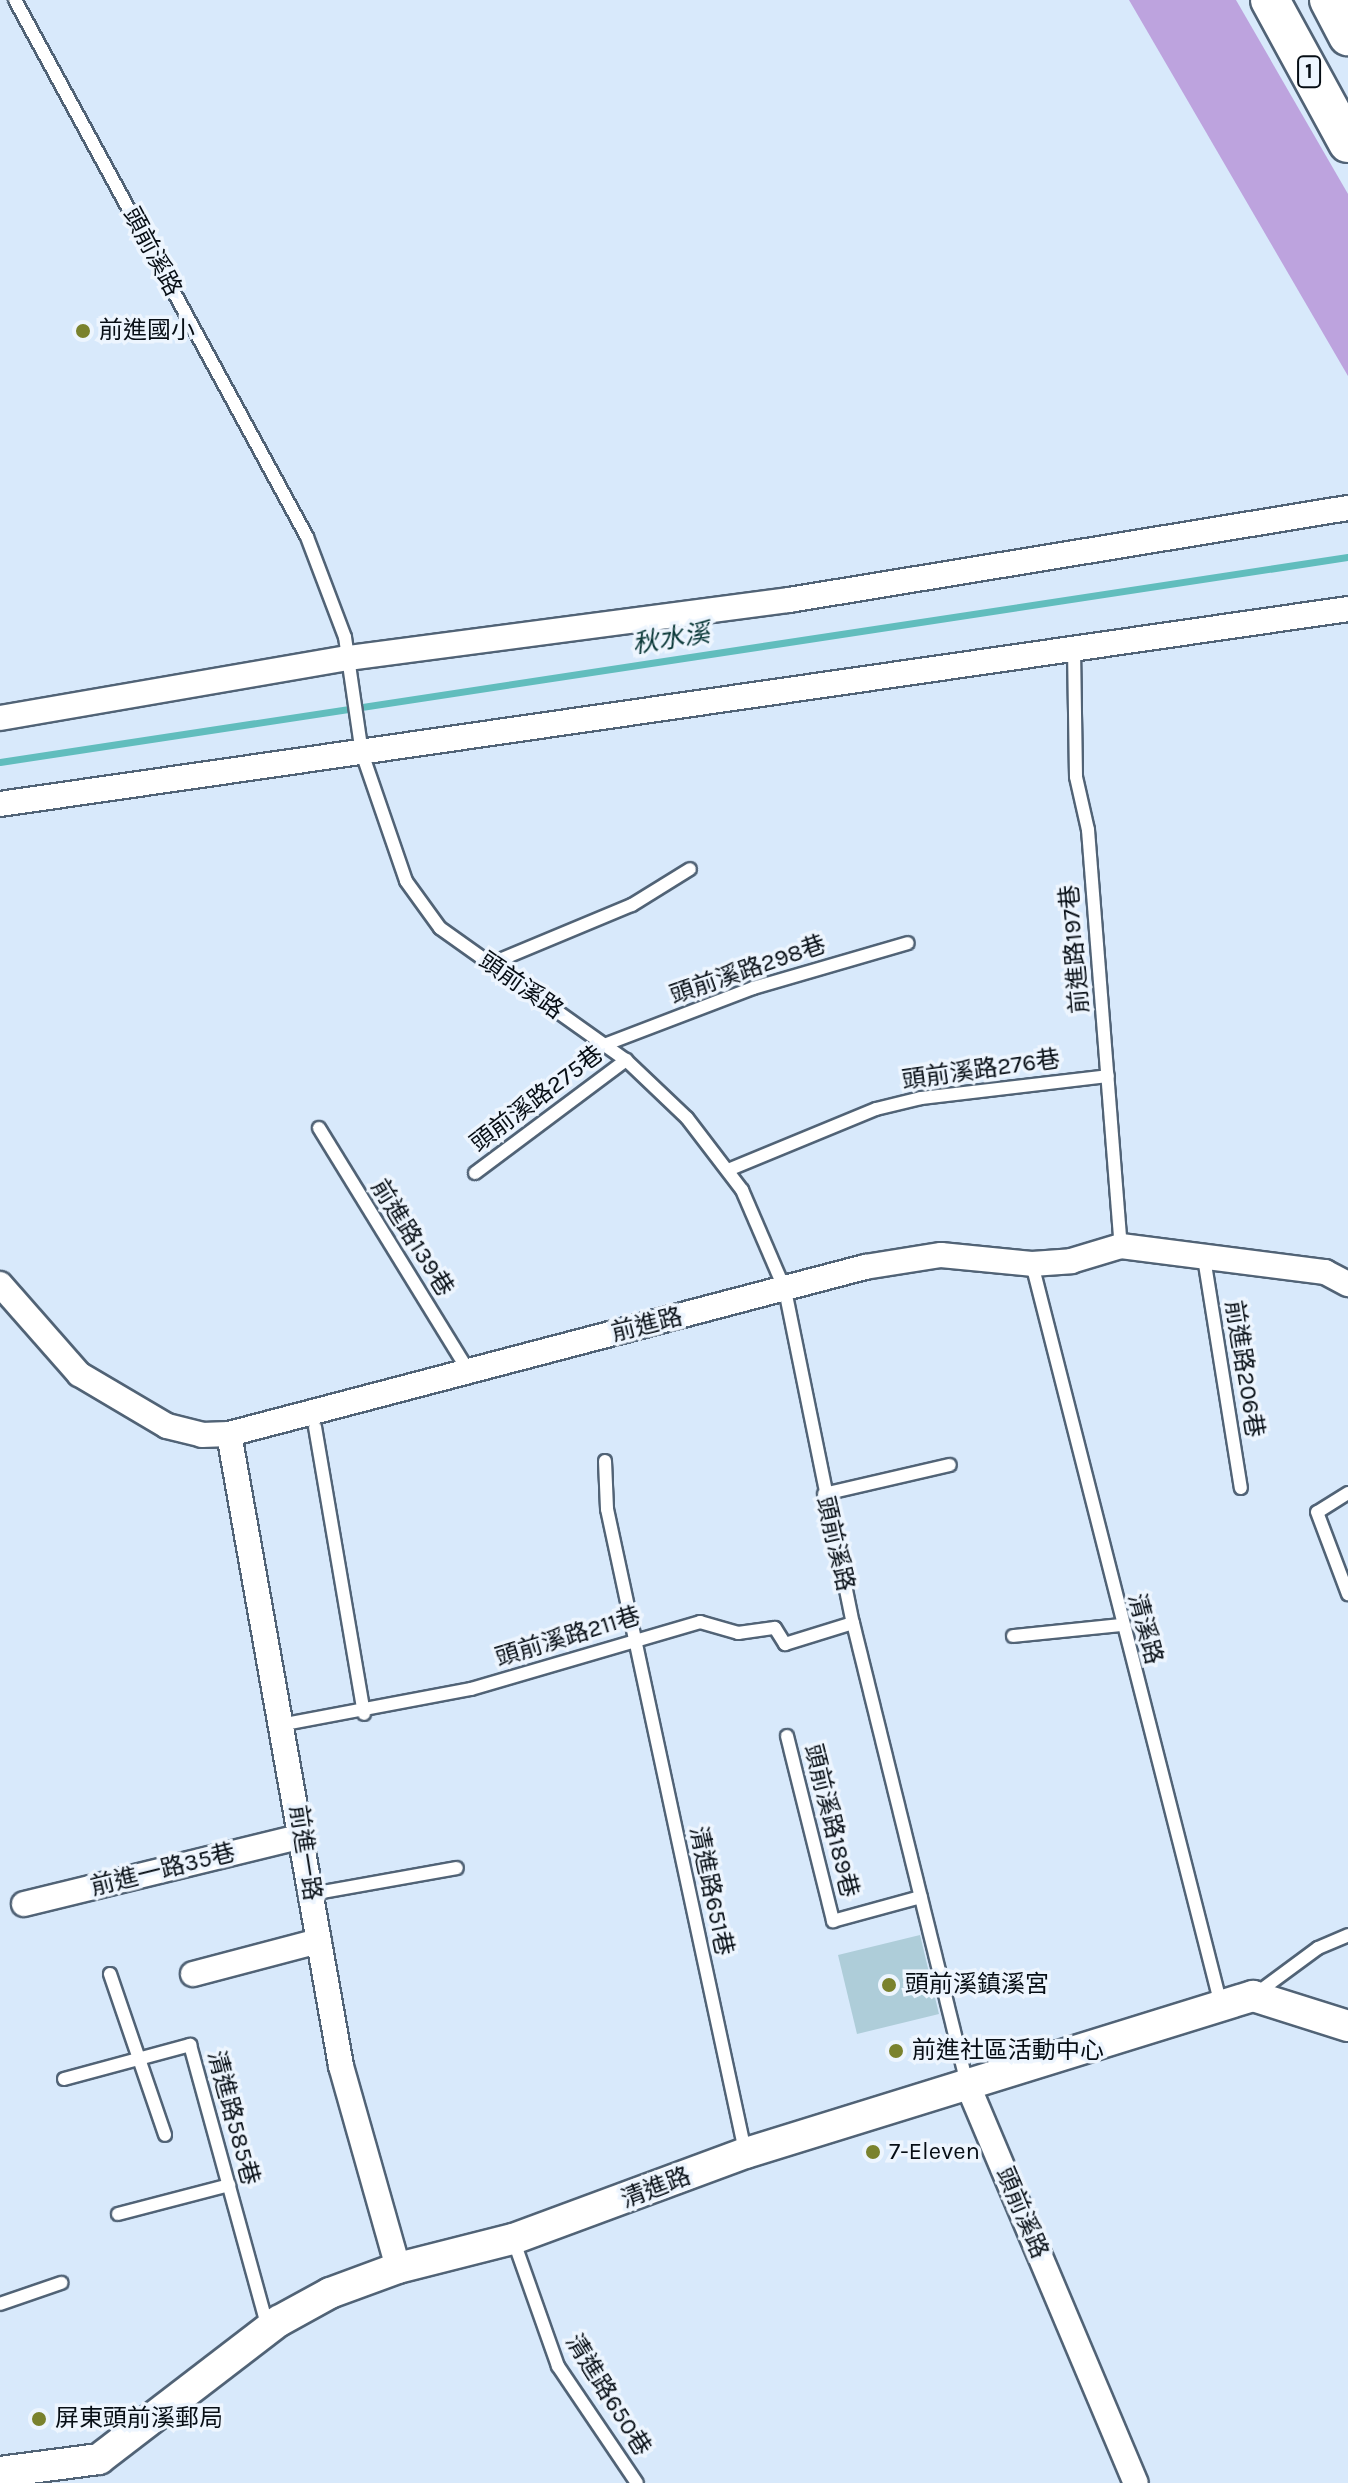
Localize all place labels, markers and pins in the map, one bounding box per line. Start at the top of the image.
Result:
place label: 前進國小 [99,317,195,345]
marker: 前進國小 [74,322,92,340]
place label: 頭前溪鎮溪宮 [905,1971,1049,1999]
marker: 頭前溪鎮溪宮 [880,1976,898,1994]
place label: 前進社區活動中心 [912,2037,1104,2065]
marker: 前進社區活動中心 [887,2042,905,2060]
place label: 7-Eleven [889,2138,980,2166]
marker: 7-Eleven [864,2143,882,2161]
place label: 屏東頭前溪郵局 [55,2405,223,2433]
marker: 屏東頭前溪郵局 [30,2410,48,2428]

